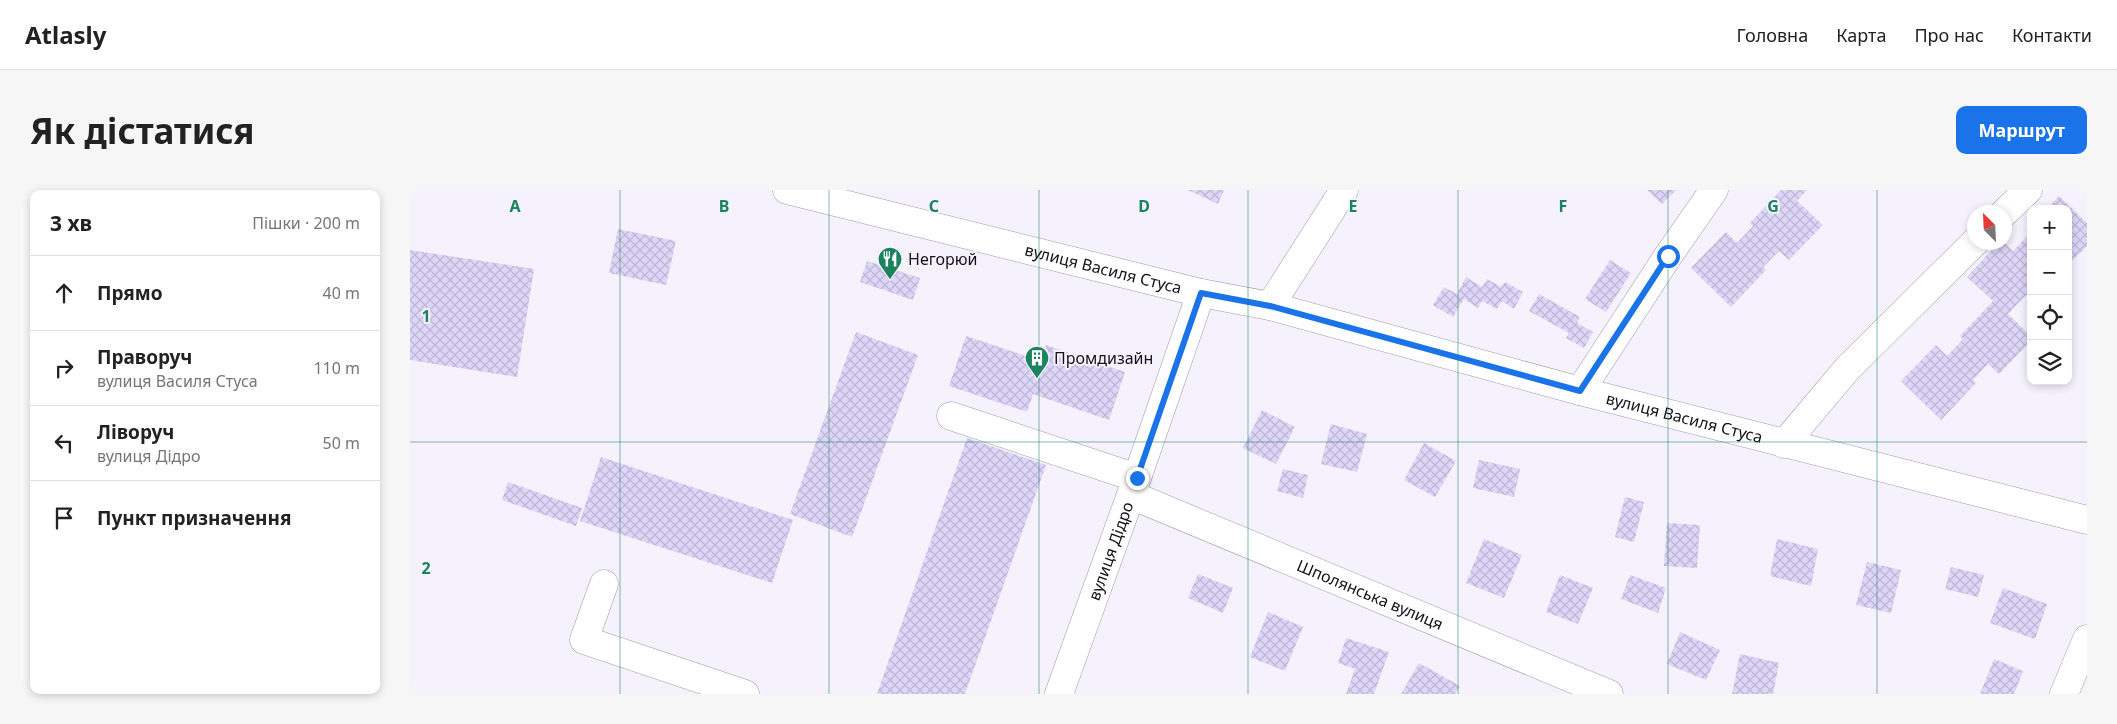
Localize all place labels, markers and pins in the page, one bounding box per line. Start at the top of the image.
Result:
restaurant icon: Негорюй [877,246,903,280]
place label: Негорюй [908,248,978,270]
building icon: Промдизайн [1024,345,1050,379]
place label: Промдизайн [1054,347,1153,369]

